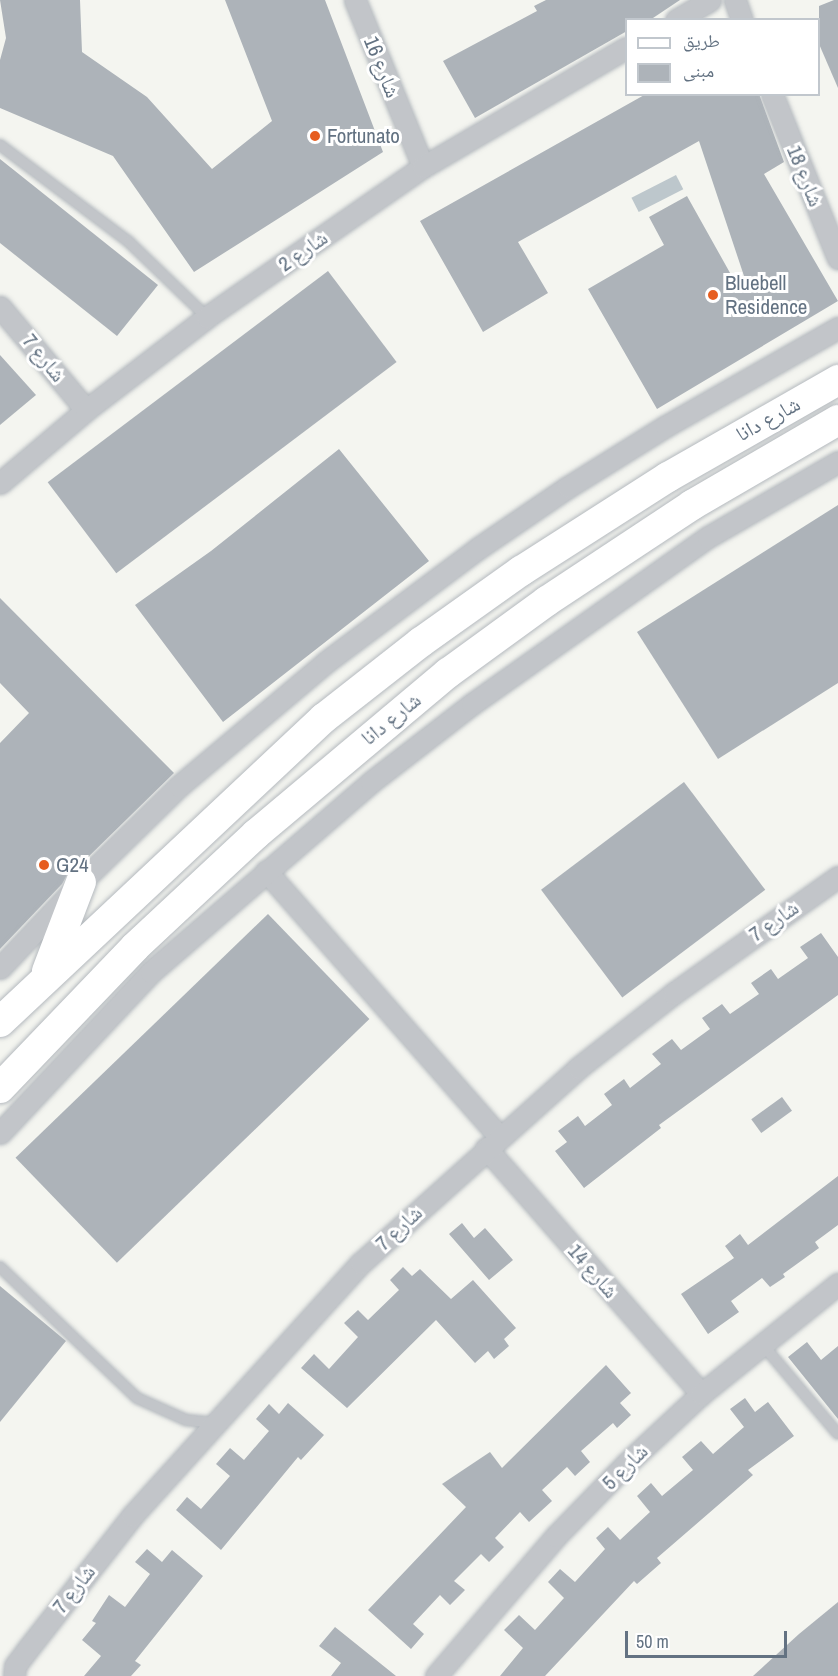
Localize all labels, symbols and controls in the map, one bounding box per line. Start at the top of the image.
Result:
legend [625,18,820,96]
text: طريق [683,28,720,53]
street label: شارع 16 [358,33,406,101]
text: مبنى [683,58,714,83]
place label: Fortunato [327,123,400,149]
marker: Fortunato [308,129,322,143]
street label: شارع 18 [781,142,829,210]
street label: شارع 2 [274,225,332,277]
place label: Bluebell Residence [725,270,807,320]
marker: Bluebell Residence [706,288,720,302]
street label: شارع 7 [17,329,71,387]
street label: شارع دانا [732,391,804,447]
street label: شارع دانا [356,687,426,751]
place label: G24 [56,852,89,878]
marker: G24 [37,858,51,872]
street label: شارع 7 [745,895,803,947]
street label: شارع 7 [371,1200,427,1256]
street label: شارع 14 [563,1239,623,1303]
street label: شارع 5 [597,1439,653,1495]
street label: شارع 7 [47,1560,101,1618]
scale bar [628,1619,790,1657]
text: 50 m [636,1629,669,1654]

